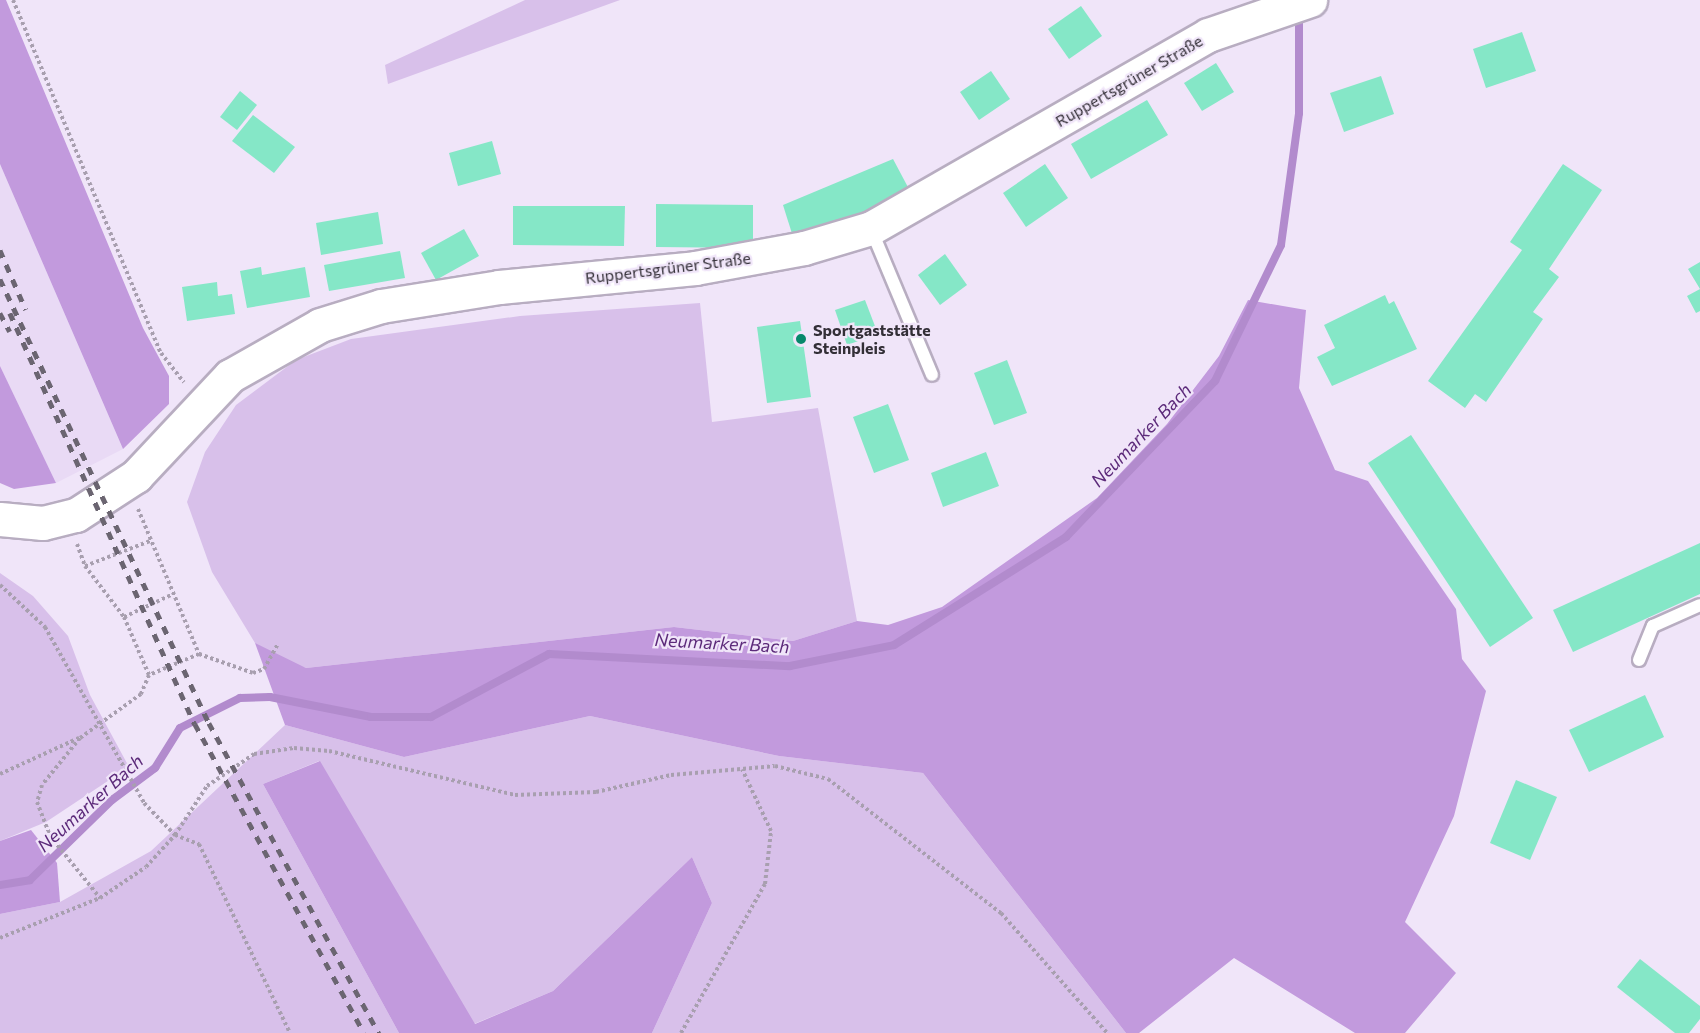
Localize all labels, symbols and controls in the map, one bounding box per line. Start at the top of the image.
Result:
street label: Ruppertsgrüner Straße [1052,31,1206,131]
street label: Ruppertsgrüner Straße [584,248,752,288]
place label: Sportgaststätte Steinpleis [813,320,931,358]
marker: Sportgaststätte Steinpleis [794,332,808,346]
water label: Neumarker Bach [1086,379,1196,491]
water label: Neumarker Bach [654,629,790,657]
water label: Neumarker Bach [33,750,147,856]

